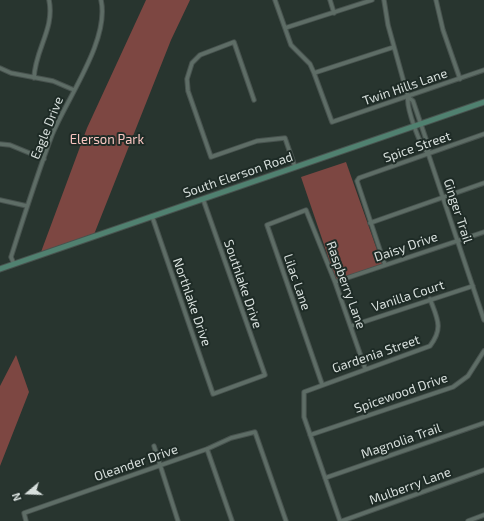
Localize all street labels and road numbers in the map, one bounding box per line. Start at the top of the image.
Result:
street label: Twin Hills Lane [361,65,449,109]
street label: Eagle Drive [27,94,67,162]
street label: Spice Street [381,128,453,166]
street label: South Elerson Road [181,149,295,201]
street label: Ginger Trail [440,177,476,245]
street label: Daisy Drive [372,229,440,265]
street label: Southlake Drive [221,238,265,330]
street label: Raspberry Lane [323,239,369,331]
street label: Lilac Lane [280,252,314,312]
street label: Northlake Drive [170,256,214,348]
street label: Vanilla Court [370,277,446,315]
street label: Gardenia Street [330,332,422,376]
street label: Spicewood Drive [352,370,450,416]
street label: Magnolia Trail [359,420,443,462]
street label: Oleander Drive [92,441,180,485]
street label: Mulberry Lane [367,464,453,508]

